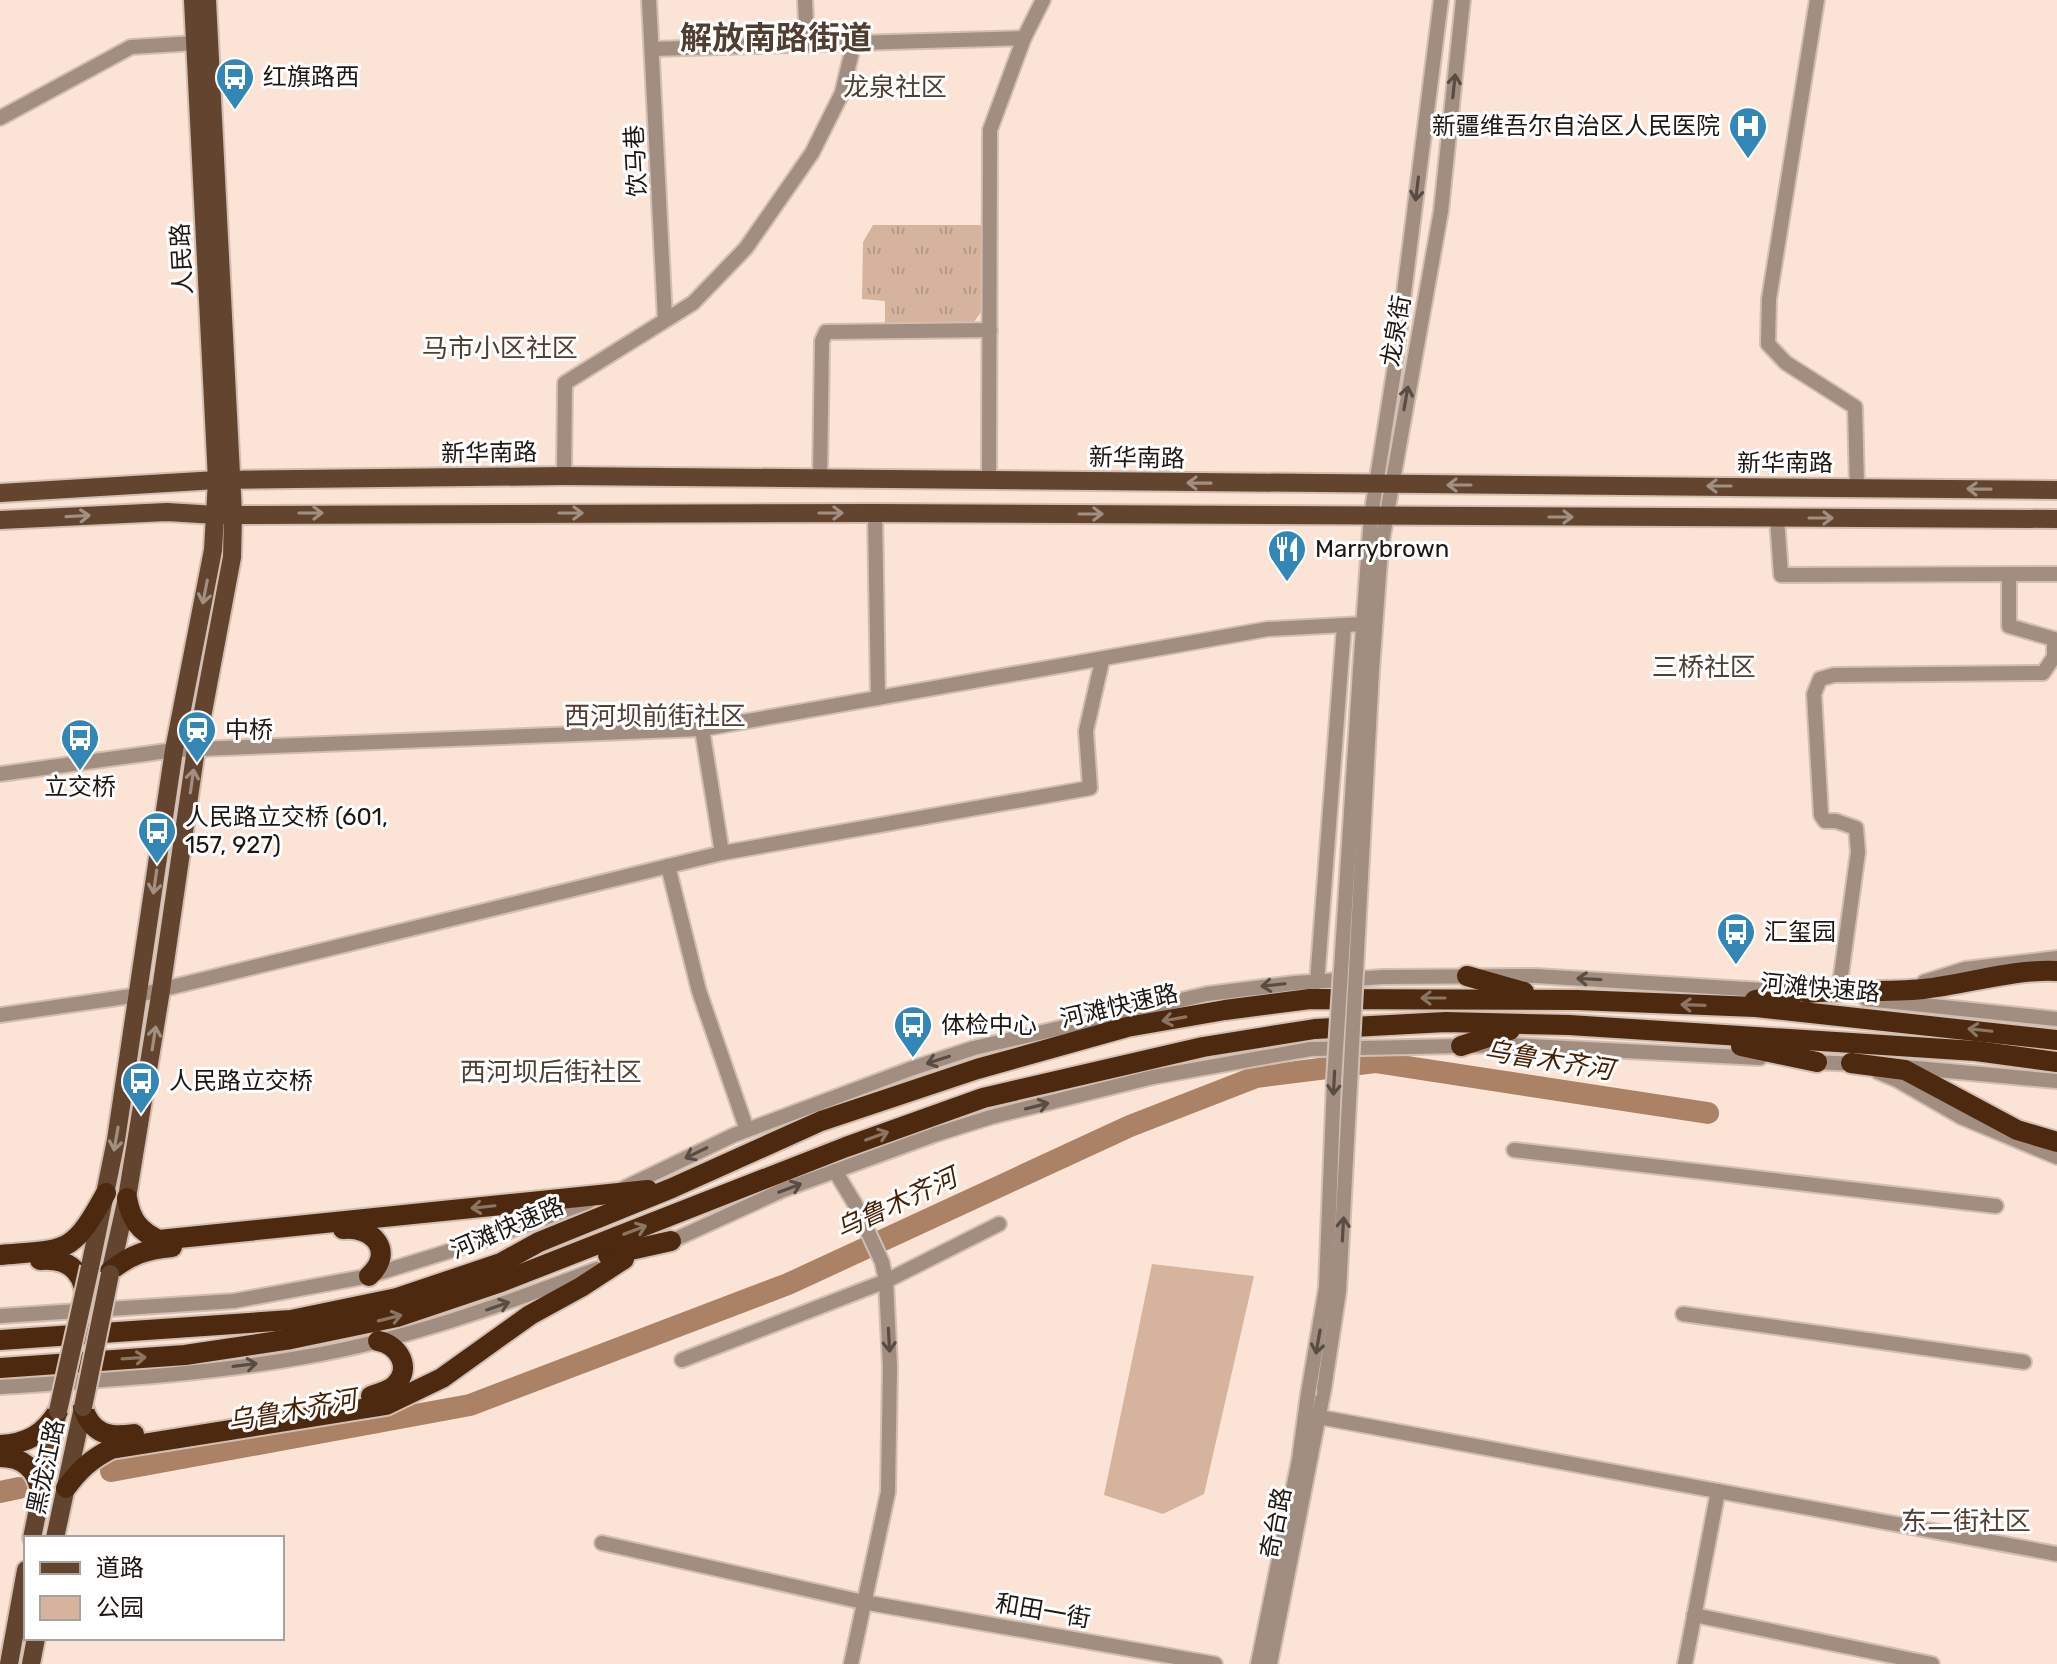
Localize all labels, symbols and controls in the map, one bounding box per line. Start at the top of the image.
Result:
district label: 解放南路街道 [680,19,872,57]
bus stop icon: 红旗路西 [214,56,256,111]
place label: 红旗路西 [263,63,359,91]
district label: 龙泉社区 [843,72,947,103]
one-way arrow [1446,73,1461,100]
hospital icon: 新疆维吾尔自治区人民医院 [1727,105,1769,160]
place label: 新疆维吾尔自治区人民医院 [1432,112,1720,140]
street label: 饮马巷 [620,124,652,198]
one-way arrow [1409,175,1424,201]
street label: 人民路 [166,222,198,296]
street label: 龙泉街 [1376,293,1416,369]
district label: 马市小区社区 [422,333,578,364]
one-way arrow [1400,386,1415,412]
street label: 新华南路 [441,438,537,468]
street label: 新华南路 [1089,443,1185,473]
street label: 新华南路 [1737,449,1833,477]
one-way arrow [1186,475,1213,490]
one-way arrow [1446,477,1473,493]
one-way arrow [1706,479,1733,494]
one-way arrow [1966,481,1993,497]
one-way arrow [297,505,324,521]
one-way arrow [557,505,584,521]
one-way arrow [817,505,844,521]
one-way arrow [1077,507,1104,522]
one-way arrow [64,508,91,523]
one-way arrow [1547,509,1574,525]
one-way arrow [1807,510,1834,526]
restaurant icon: Marrybrown [1266,528,1308,583]
place label: Marrybrown [1315,535,1449,563]
one-way arrow [196,578,211,604]
district label: 三桥社区 [1652,652,1756,683]
district label: 西河坝前街社区 [564,701,746,732]
station icon: 中桥 [176,709,218,764]
place label: 中桥 [225,716,273,744]
bus stop icon: 立交桥 [59,717,101,772]
one-way arrow [185,768,200,794]
place label: 立交桥 [44,773,116,801]
place label: 人民路立交桥 (601, 157, 927) [185,803,388,859]
bus stop icon: 人民路立交桥 (601, 157, 927) [136,810,178,865]
one-way arrow [147,869,162,894]
bus stop icon: 汇玺园 [1715,911,1757,966]
place label: 汇玺园 [1764,918,1836,946]
street label: 河滩快速路 [1759,969,1881,1007]
one-way arrow [1576,971,1603,986]
one-way arrow [1260,978,1287,993]
street label: 河滩快速路 [1057,979,1181,1033]
one-way arrow [1420,990,1447,1006]
one-way arrow [1680,997,1707,1012]
bus stop icon: 体检中心 [892,1004,934,1059]
place label: 体检中心 [941,1011,1037,1039]
one-way arrow [1162,1012,1188,1027]
one-way arrow [1968,1022,1993,1037]
one-way arrow [147,1026,162,1051]
water label: 乌鲁木齐河 [1482,1035,1620,1087]
one-way arrow [926,1053,951,1068]
district label: 西河坝后街社区 [460,1057,642,1088]
bus stop icon: 人民路立交桥 [120,1060,162,1115]
place label: 人民路立交桥 [169,1067,313,1095]
one-way arrow [1327,1069,1342,1096]
one-way arrow [1024,1098,1049,1113]
one-way arrow [107,1126,122,1152]
one-way arrow [864,1128,889,1142]
one-way arrow [684,1146,708,1162]
water label: 乌鲁木齐河 [831,1160,966,1245]
one-way arrow [777,1180,802,1194]
street label: 河滩快速路 [446,1192,568,1264]
one-way arrow [470,1199,497,1214]
one-way arrow [1336,1216,1351,1243]
one-way arrow [622,1222,647,1236]
one-way arrow [485,1297,510,1312]
one-way arrow [377,1310,403,1325]
one-way arrow [881,1326,896,1353]
one-way arrow [1310,1329,1325,1354]
one-way arrow [120,1350,147,1365]
one-way arrow [232,1357,257,1372]
water label: 乌鲁木齐河 [225,1383,364,1437]
street label: 黑龙江路 [22,1417,70,1517]
street label: 奇台路 [1255,1485,1297,1561]
district label: 东二街社区 [1901,1506,2031,1537]
legend [24,1536,284,1640]
text: 道路 [96,1554,144,1582]
street label: 和田一街 [993,1589,1093,1633]
text: 公园 [96,1594,144,1622]

